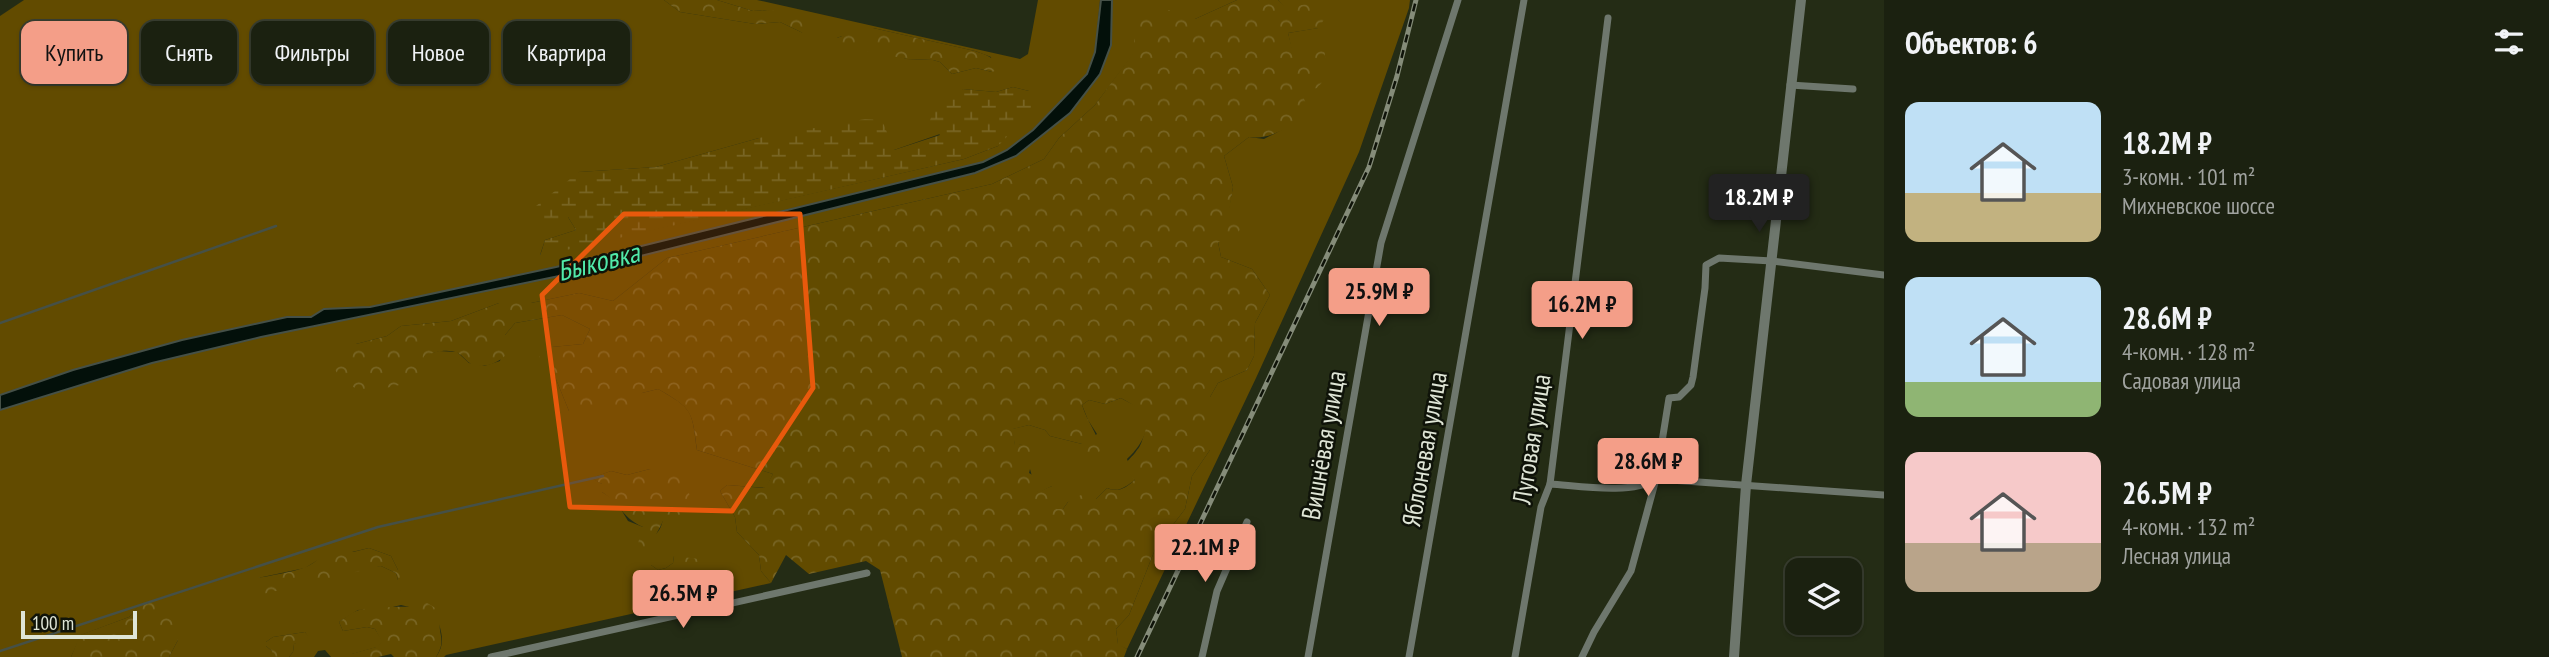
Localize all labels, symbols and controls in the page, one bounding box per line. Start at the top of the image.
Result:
chip: Купить [21,21,127,84]
chip: Снять [141,21,237,84]
chip: Фильтры [251,21,374,84]
chip: Новое [388,21,489,84]
chip: Квартира [503,21,630,84]
text: Объектов: 6 [1905,23,2038,62]
icon: filters [2490,23,2528,61]
text: 18.2M ₽ [2122,123,2212,162]
icon: home [1961,130,2045,214]
text: 3-комн. · 101 m² [2122,162,2255,191]
pin: 18.2M ₽ [1694,174,1824,234]
text: 18.2M ₽ [1725,182,1793,211]
text: Михневское шоссе [2122,191,2275,220]
water label: Быковка [553,233,645,289]
pin: 25.9M ₽ [1314,268,1444,328]
text: 25.9M ₽ [1345,276,1413,305]
pin: 16.2M ₽ [1517,282,1647,341]
text: 16.2M ₽ [1548,289,1616,318]
text: 28.6M ₽ [2122,298,2212,337]
icon: home [1961,305,2045,389]
text: 4-комн. · 128 m² [2122,337,2255,366]
text: Садовая улица [2122,366,2241,395]
street label: Вишнёвая улица [1294,368,1352,522]
street label: Яблоневая улица [1394,369,1454,529]
street label: Луговая улица [1504,372,1558,507]
pin: 28.6M ₽ [1583,438,1713,498]
text: 28.6M ₽ [1614,446,1682,475]
text: 26.5M ₽ [2122,473,2212,512]
icon: home [1961,480,2045,564]
text: 4-комн. · 132 m² [2122,512,2255,541]
pin: 22.1M ₽ [1140,524,1270,584]
text: 22.1M ₽ [1171,532,1239,561]
text: Лесная улица [2122,541,2231,570]
map controls [1785,558,1862,635]
button: layers [1785,558,1862,635]
pin: 26.5M ₽ [618,570,748,630]
text: 26.5M ₽ [649,578,717,607]
scale bar [21,608,136,640]
text: 100 m [32,611,74,635]

